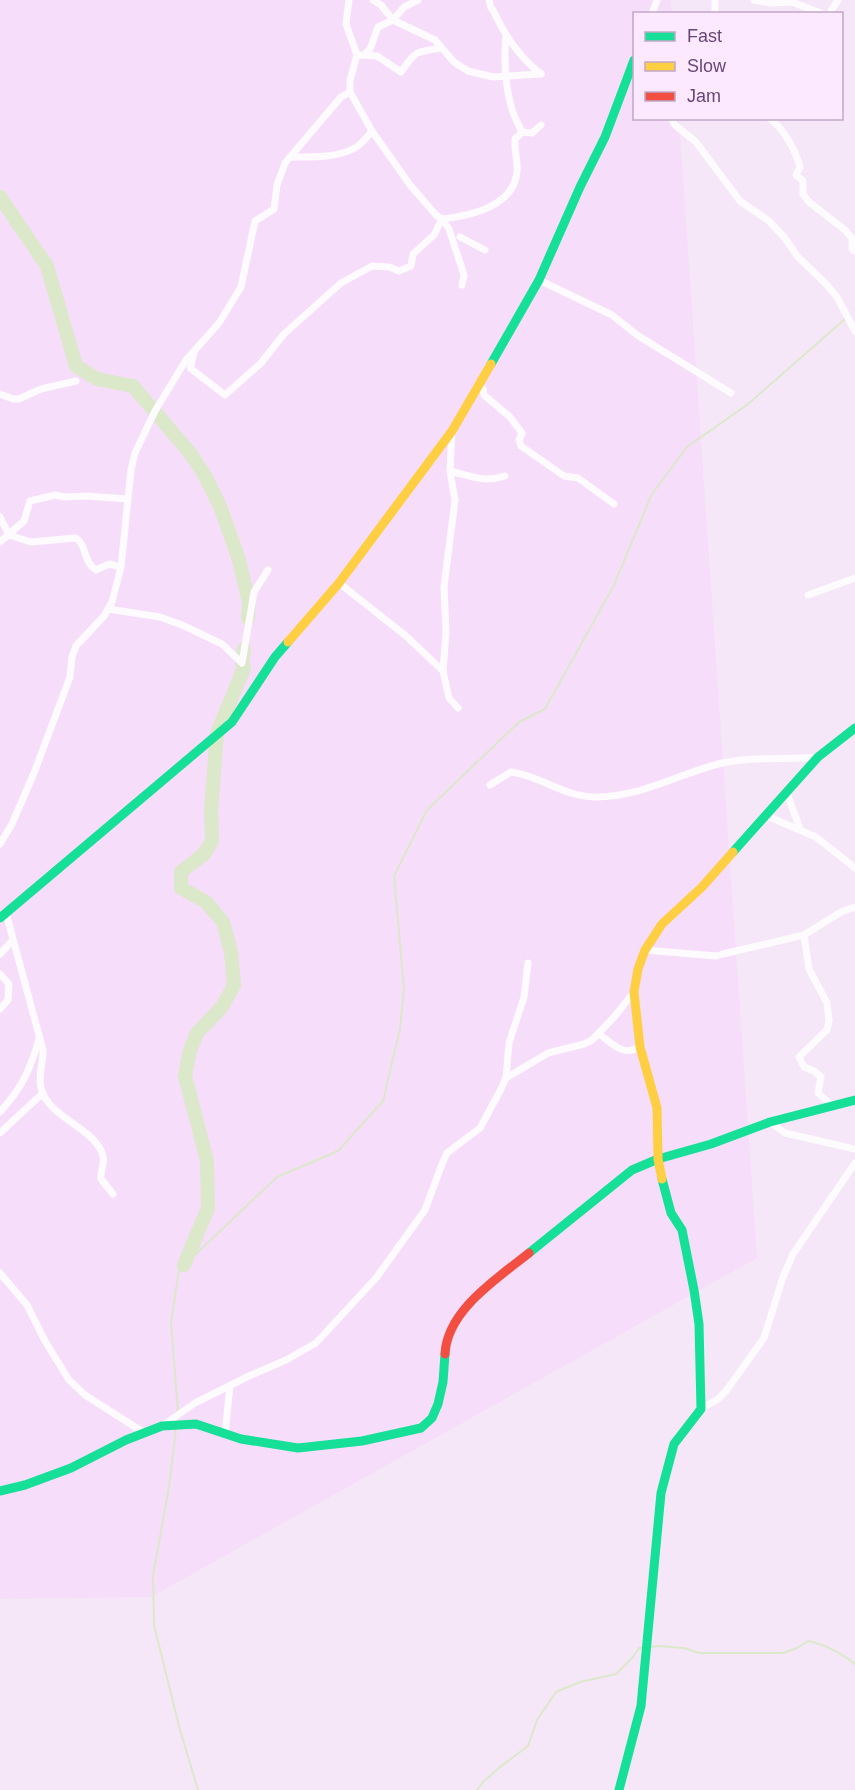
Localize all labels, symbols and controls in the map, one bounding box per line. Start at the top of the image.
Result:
legend [633,12,843,120]
text: Fast [687,26,722,46]
text: Slow [687,56,727,76]
text: Jam [687,86,721,106]

